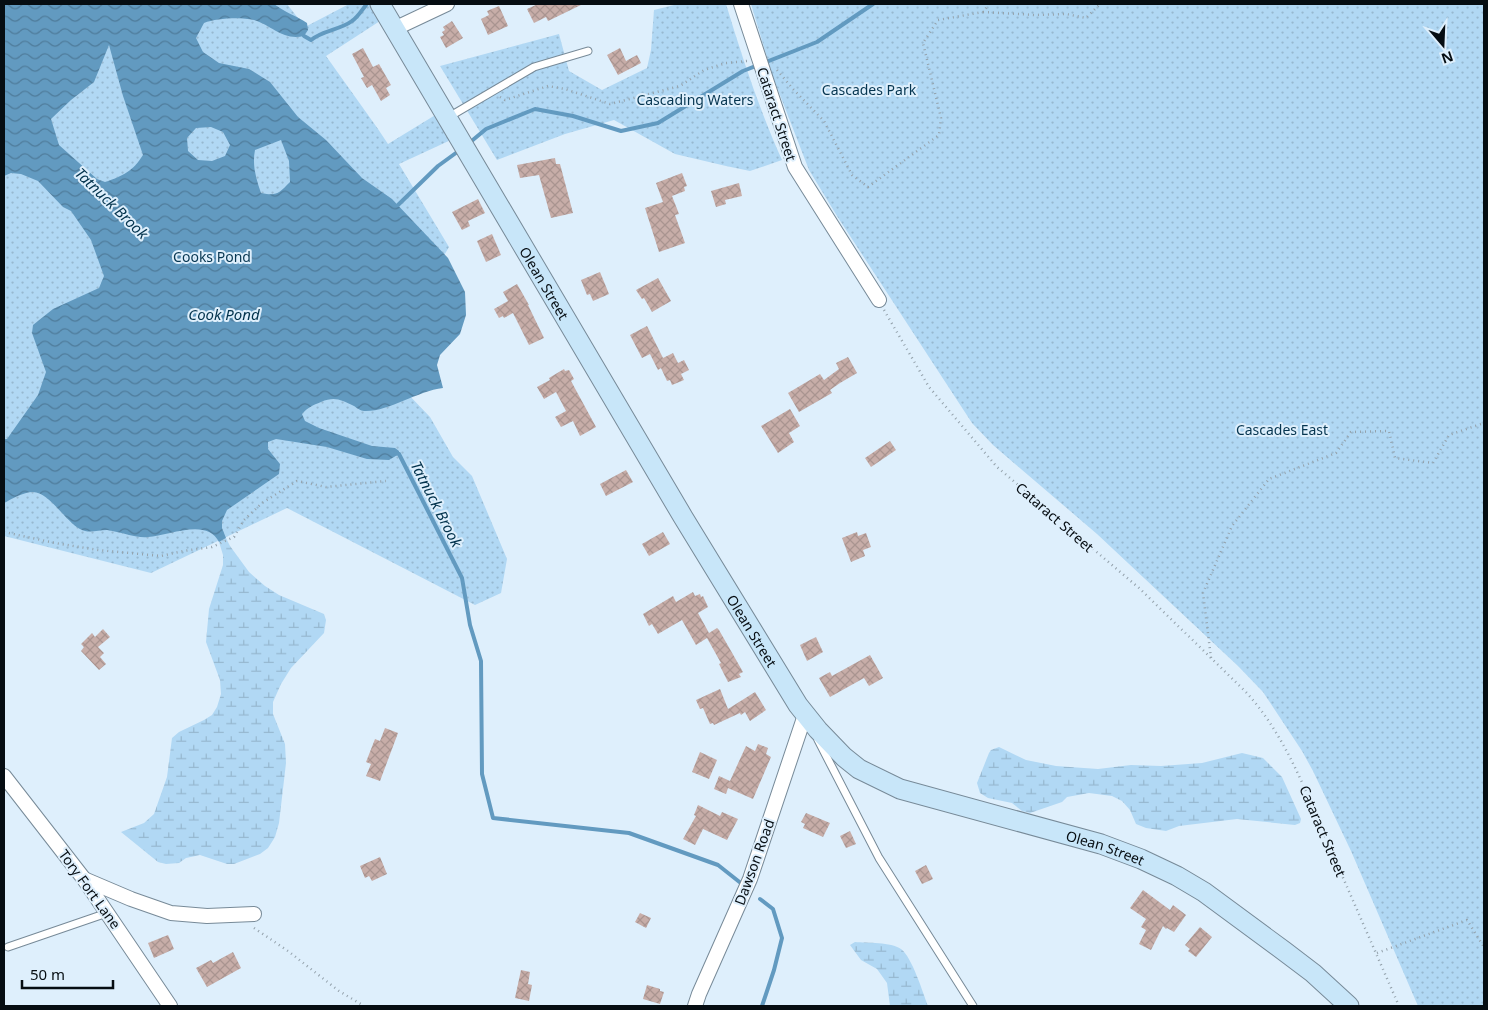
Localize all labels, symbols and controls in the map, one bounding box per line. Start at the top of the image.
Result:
north arrow [1418,20,1468,70]
text: N [1439,47,1456,69]
street label: Cataract Street [753,65,801,163]
park label: Cascades Park [822,80,917,99]
park label: Cascading Waters [636,90,754,109]
water label: Tatnuck Brook [71,163,153,243]
street label: Olean Street [516,243,574,323]
park label: Cooks Pond [173,247,251,266]
water label: Cook Pond [188,304,260,324]
park label: Cascades East [1236,420,1328,439]
water label: Tatnuck Brook [407,457,468,551]
street label: Cataract Street [1012,478,1098,556]
street label: Olean Street [723,591,782,670]
street label: Cataract Street [1295,782,1351,880]
street label: Dawson Road [730,816,778,908]
street label: Olean Street [1064,825,1148,869]
street label: Tory Fort Lane [55,845,125,933]
scale bar [22,958,114,990]
text: 50 m [30,964,65,984]

